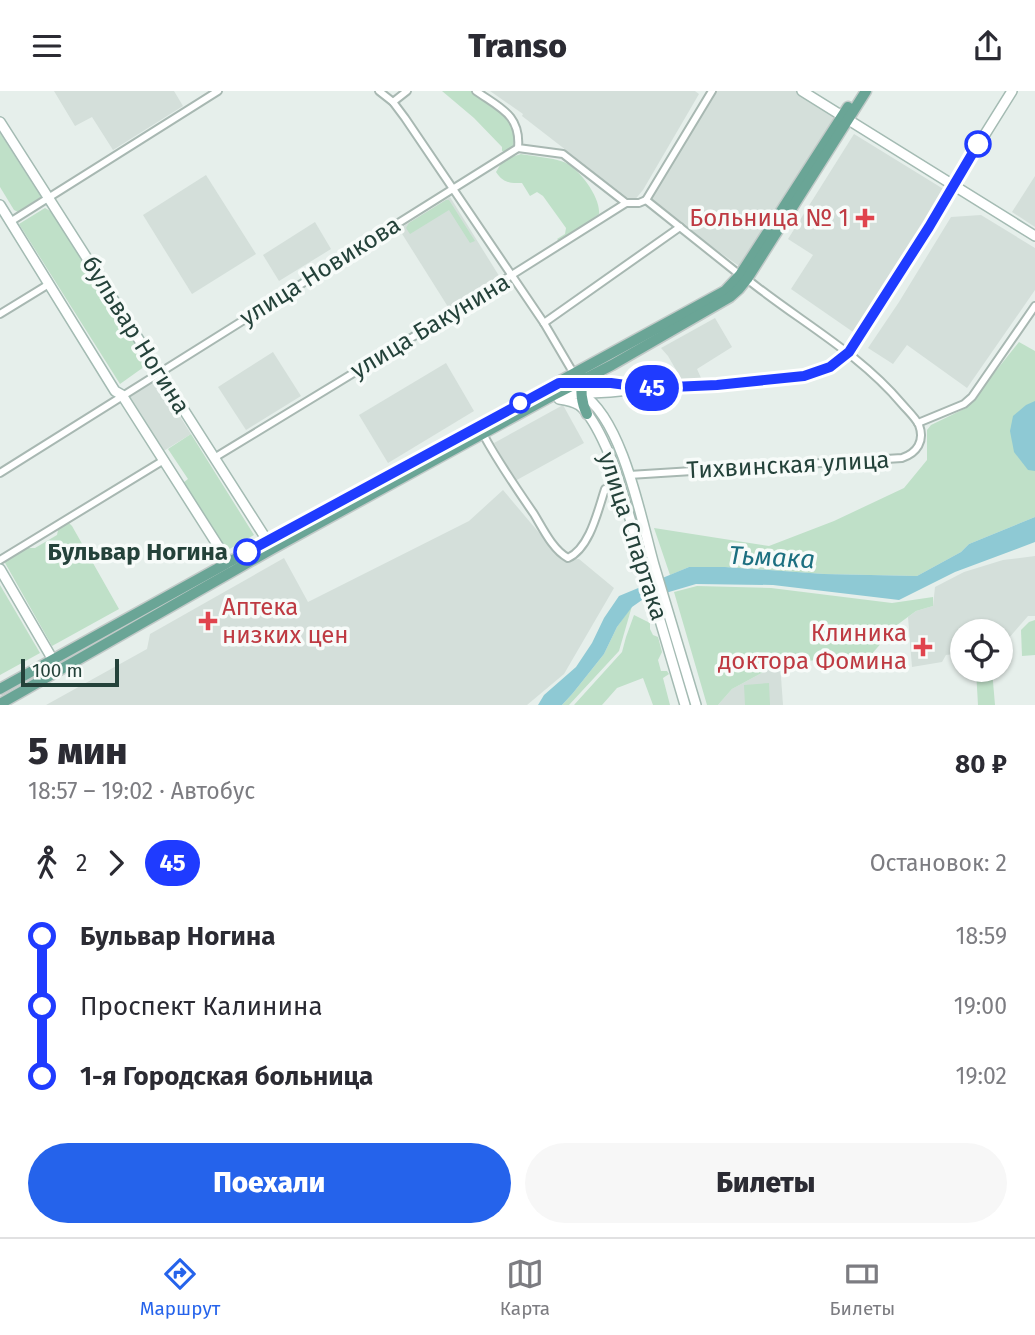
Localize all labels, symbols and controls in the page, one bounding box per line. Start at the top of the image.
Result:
icon: menu [28,27,66,65]
text: Transo [468,27,567,65]
icon: share [969,27,1007,65]
unlabelled marker [965,131,991,157]
place label: Больница № 1 [689,204,849,232]
marker: Больница № 1 [855,208,875,228]
street label: улица Новикова [235,210,405,332]
street label: бульвар Ногина [76,251,196,419]
street label: улица Бакунина [345,268,515,384]
line badge: 45 [620,365,684,411]
text: 45 [639,374,665,402]
unlabelled marker [510,393,530,413]
street label: Тихвинская улица [686,446,890,484]
street label: улица Спартака [593,448,673,624]
place label: Бульвар Ногина [48,538,228,566]
marker: Бульвар Ногина [234,539,260,565]
water label: Тьмака [728,540,816,575]
place label: Аптека низких цен [222,593,349,649]
marker: Аптека низких цен [200,613,216,629]
place label: Клиника доктора Фомина [718,619,907,675]
map controls [950,619,1013,682]
button: locate [950,619,1013,682]
marker: Клиника доктора Фомина [913,637,933,657]
scale bar [21,656,119,688]
text: 100 m [32,659,83,682]
text: 5 мин [28,728,127,774]
text: 80 ₽ [955,749,1007,780]
text: 18:57 – 19:02 · Автобус [28,777,255,805]
icon: walk [28,844,66,882]
icon: forward [97,844,135,882]
text: 2 [76,849,87,877]
text: 45 [159,849,186,877]
text: Остановок: 2 [870,849,1007,877]
text: Бульвар Ногина [80,921,275,952]
text: 18:59 [956,922,1007,950]
text: Проспект Калинина [80,991,323,1022]
text: 19:00 [954,992,1007,1020]
text: 1-я Городская больница [80,1061,373,1092]
text: 19:02 [956,1062,1007,1090]
button: Поехали [28,1143,511,1223]
button: Билеты [525,1143,1007,1223]
tab: Маршрут [140,1255,220,1320]
tab: Карта [500,1255,550,1320]
tab: Билеты [830,1255,895,1320]

